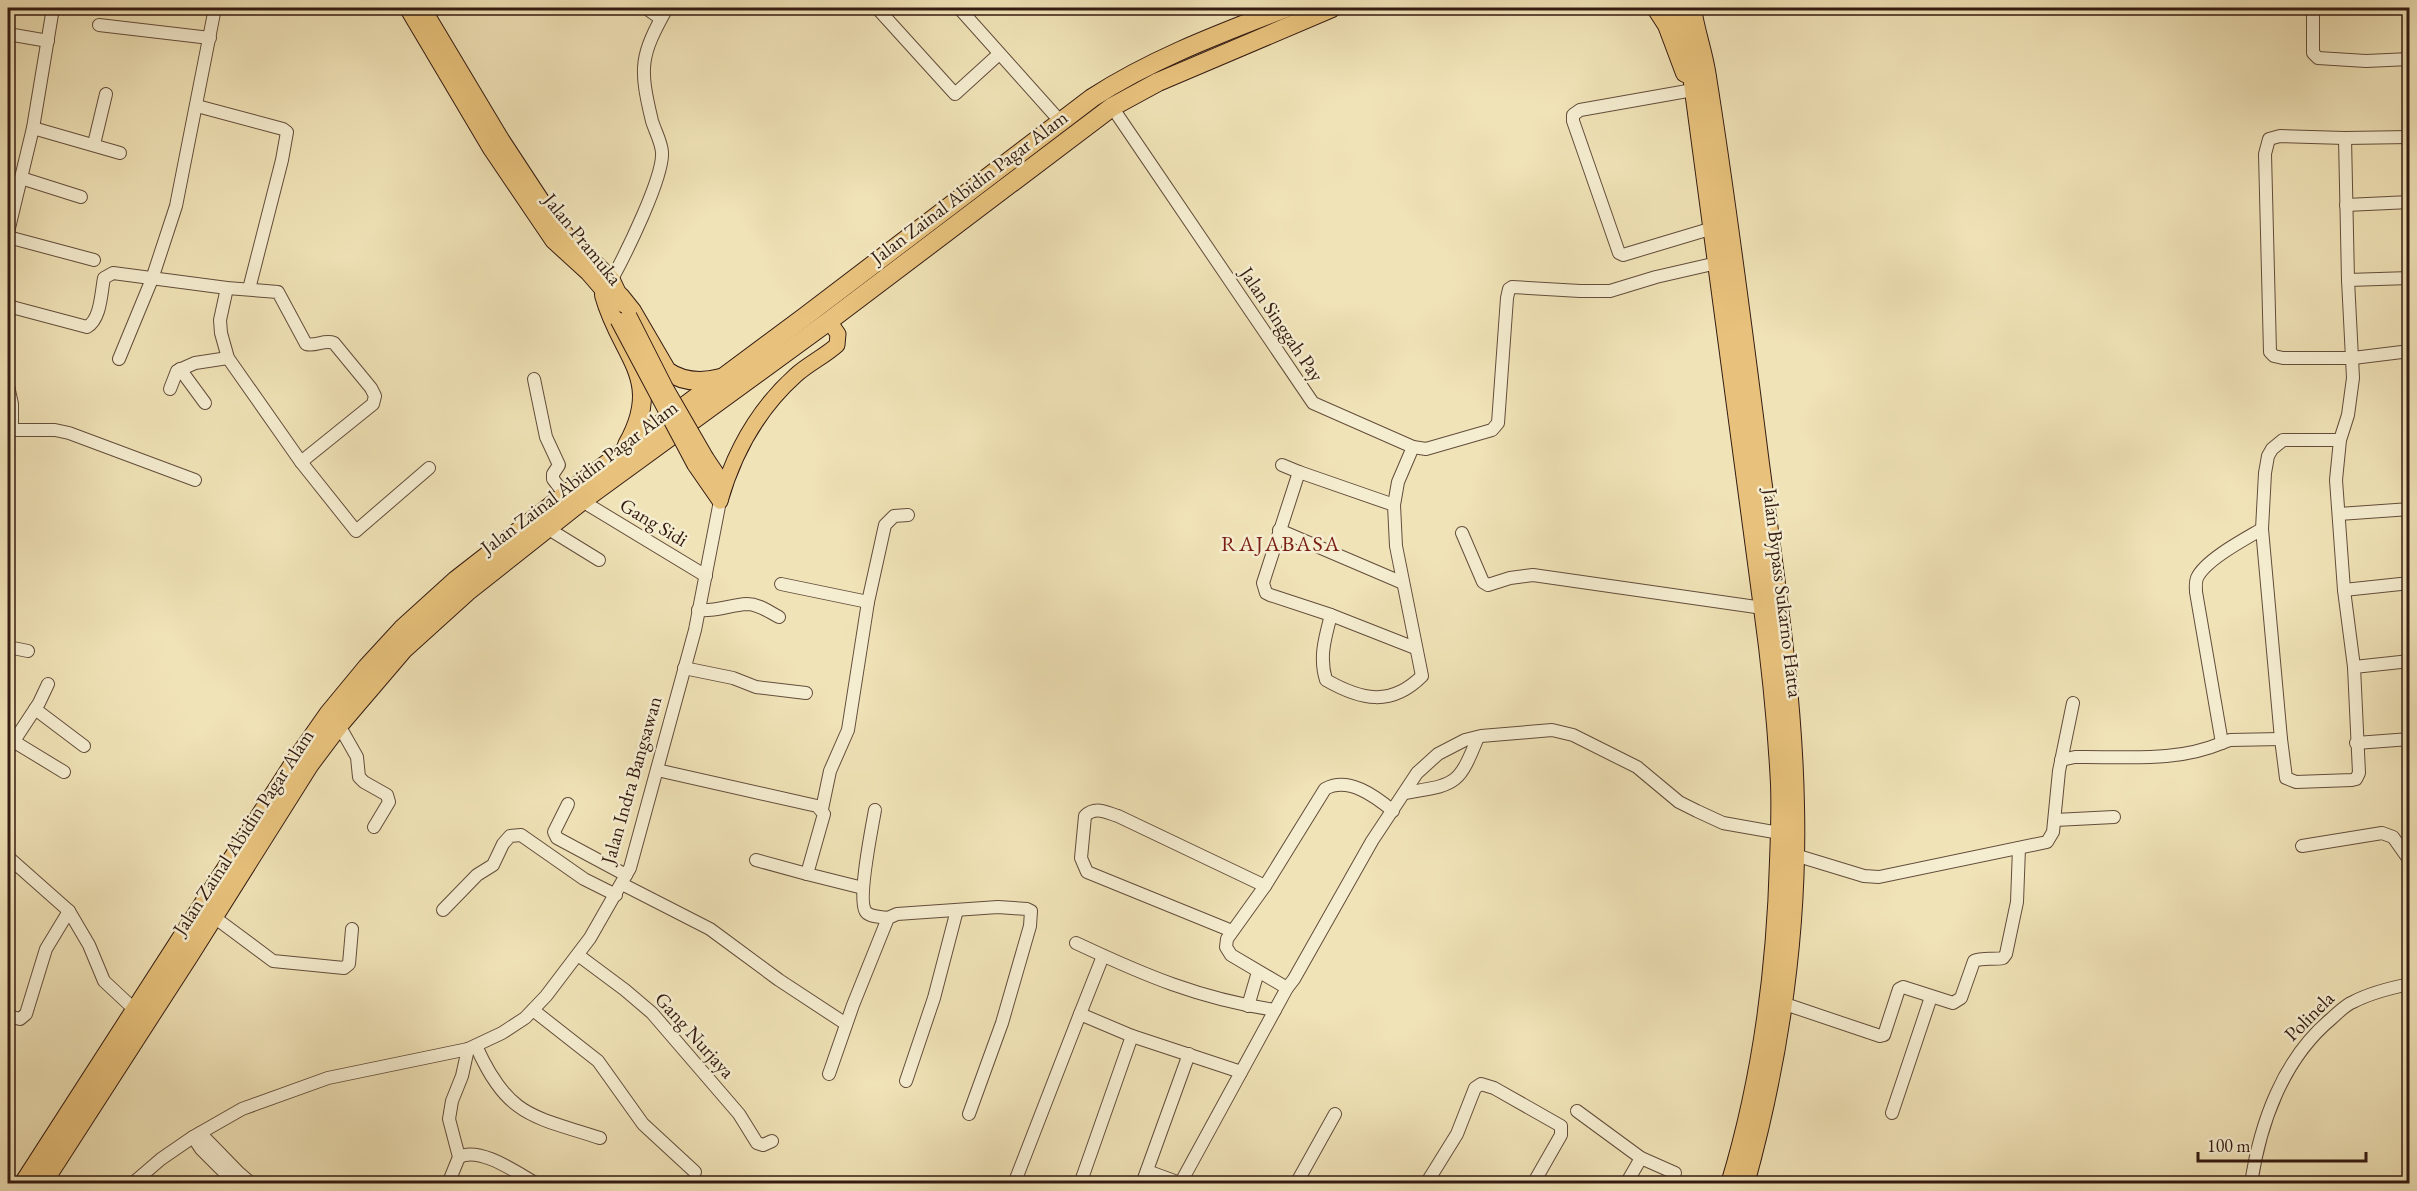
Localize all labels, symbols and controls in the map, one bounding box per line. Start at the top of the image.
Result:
street label: Jalan Zainal Abidin Pagar Alam [864,104,1073,271]
street label: Jalan Pramuka [537,186,628,290]
street label: Jalan Singgah Pay [1233,260,1330,387]
street label: Jalan Zainal Abidin Pagar Alam [474,394,683,561]
street label: Jalan Bypass Sukarno Hatta [1757,485,1809,699]
street label: Gang Sidi [615,492,693,553]
district label: RAJABASA [1221,529,1341,558]
street label: Jalan Indra Bangsawan [594,693,667,869]
street label: Jalan Zainal Abidin Pagar Alam [165,724,320,942]
street label: Polinela [2278,985,2340,1047]
street label: Gang Nurjaya [649,986,741,1084]
scale bar [2198,1125,2366,1163]
text: 100 m [2207,1134,2251,1157]

